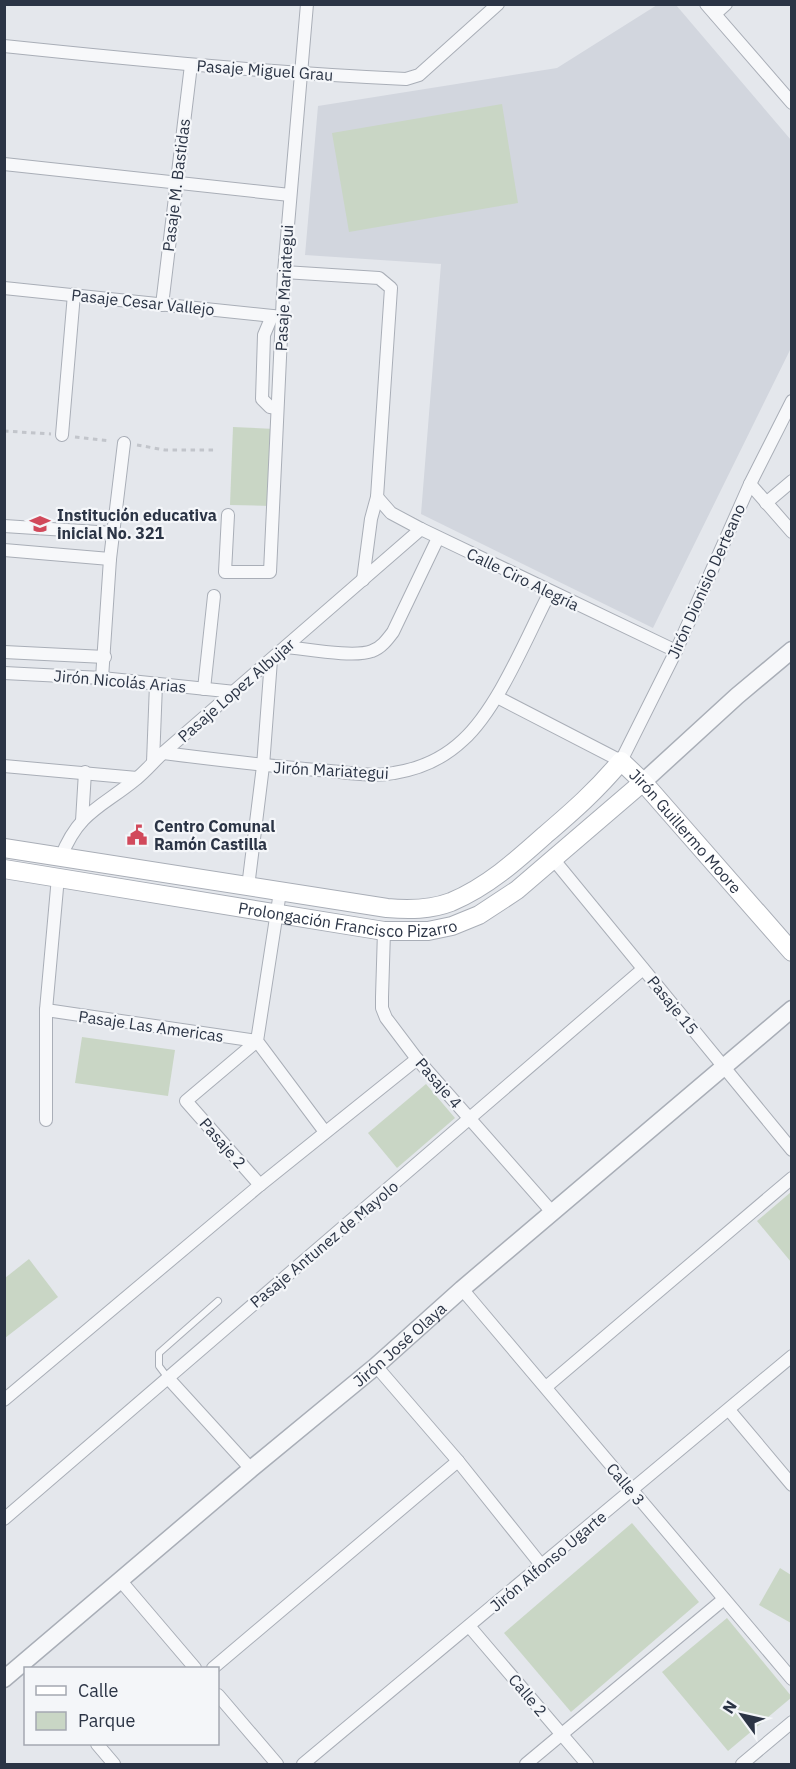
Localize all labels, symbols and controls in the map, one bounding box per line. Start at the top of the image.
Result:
street label: Pasaje Miguel Grau [196,55,334,85]
street label: Pasaje M. Bastidas [158,117,194,253]
street label: Pasaje Mariategui [271,224,297,352]
street label: Pasaje Cesar Vallejo [70,285,216,319]
street label: Jirón Dionisio Derteano [663,500,749,662]
place label: Institución educativa inicial No. 321 [57,505,217,543]
school or university icon: Institución educativa inicial No. 321 [28,512,52,536]
street label: Calle Ciro Alegría [464,543,583,615]
street label: Pasaje Lopez Albujar [173,634,299,746]
street label: Jirón Nicolás Arias [53,665,187,697]
street label: Jirón Mariategui [273,757,389,783]
street label: Jirón Guillermo Moore [625,764,746,898]
place label: Centro Comunal Ramón Castilla [154,816,275,854]
public building icon: Centro Comunal Ramón Castilla [125,823,149,847]
street label: Prolongación Francisco Pizarro [237,897,460,941]
street label: Pasaje 15 [643,971,703,1039]
street label: Pasaje Las Americas [77,1006,225,1046]
street label: Pasaje 4 [412,1054,466,1112]
street label: Pasaje 2 [196,1114,250,1172]
street label: Pasaje Antunez de Mayolo [246,1176,402,1312]
street label: Jirón José Olaya [349,1298,451,1391]
street label: Calle 3 [603,1459,649,1509]
street label: Jirón Alfonso Ugarte [486,1506,611,1616]
legend [24,1667,219,1745]
street label: Calle 2 [505,1670,551,1720]
text: Calle [78,1679,118,1702]
north arrow [712,1685,772,1745]
text: N [718,1697,741,1717]
text: Parque [78,1709,136,1732]

